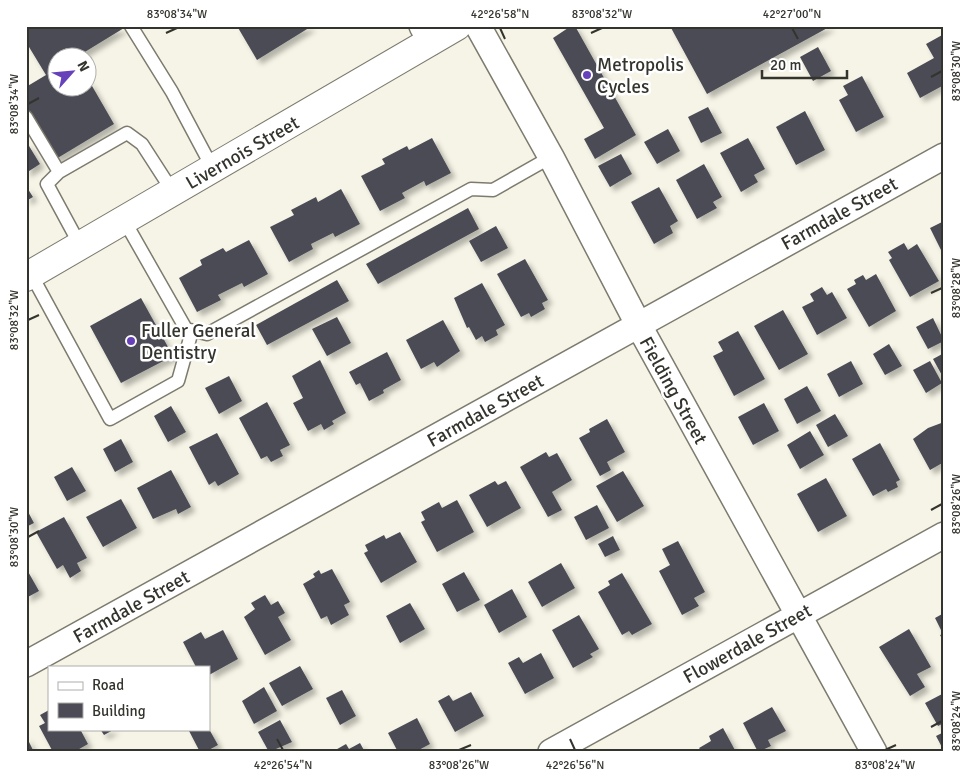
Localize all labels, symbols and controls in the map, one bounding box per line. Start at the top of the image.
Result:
text: 83°08'34"W [147,7,207,22]
text: 42°26'58"N [471,7,529,22]
text: 83°08'32"W [572,7,632,22]
text: 42°27'00"N [763,7,821,22]
text: 83°08'30"W [949,41,964,101]
north arrow [48,48,98,98]
scale bar [762,48,848,80]
place label: Metropolis Cycles [597,53,684,99]
text: 20 m [770,56,801,74]
text: N [73,58,93,75]
marker: Metropolis Cycles [581,69,593,81]
text: 83°08'34"W [7,74,22,134]
street label: Livernois Street [182,111,304,195]
street label: Farmdale Street [777,172,902,256]
text: 83°08'28"W [949,258,964,318]
text: 83°08'32"W [7,290,22,350]
place label: Fuller General Dentistry [141,319,256,365]
street label: Fielding Street [634,333,713,449]
marker: Fuller General Dentistry [125,335,137,347]
street label: Farmdale Street [423,369,548,453]
text: 83°08'26"W [949,474,964,534]
text: 83°08'30"W [7,507,22,567]
street label: Farmdale Street [69,565,194,649]
street label: Flowerdale Street [679,599,816,689]
legend [48,666,210,730]
text: Road [92,676,124,694]
text: 83°08'24"W [949,691,964,751]
text: Building [92,702,146,720]
text: 42°26'54"N [254,758,312,773]
text: 83°08'26"W [429,758,489,773]
text: 42°26'56"N [546,758,604,773]
text: 83°08'24"W [855,758,915,773]

